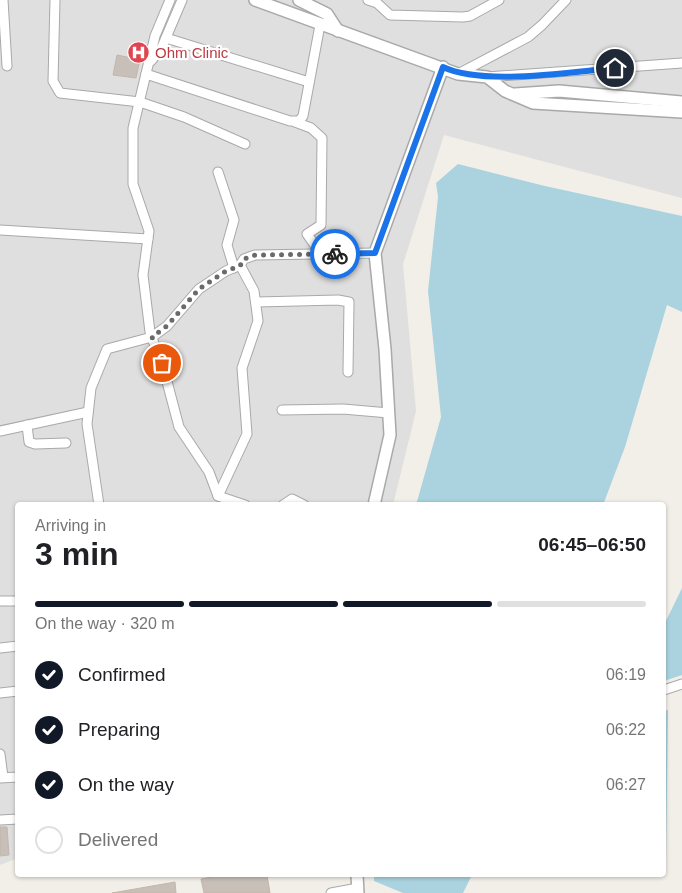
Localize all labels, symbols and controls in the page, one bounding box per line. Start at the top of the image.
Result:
hospital icon: Ohm Clinic [127,41,151,65]
place label: Ohm Clinic [155,44,229,61]
pin [594,47,636,89]
icon: home [601,54,629,82]
courier [310,229,360,279]
icon: bike [321,240,349,268]
pin [141,342,183,384]
icon: bag [148,349,176,377]
text: Arriving in [35,517,106,534]
text: 06:45–06:50 [538,534,646,555]
text: 3 min [35,536,119,572]
text: On the way · 320 m [35,615,175,632]
icon: check [35,661,63,689]
text: Confirmed [78,664,166,685]
text: 06:19 [606,666,646,683]
icon: check [35,716,63,744]
text: Preparing [78,719,160,740]
text: 06:22 [606,721,646,738]
icon: check [35,771,63,799]
text: On the way [78,774,174,795]
text: 06:27 [606,776,646,793]
text: Delivered [78,829,158,850]

